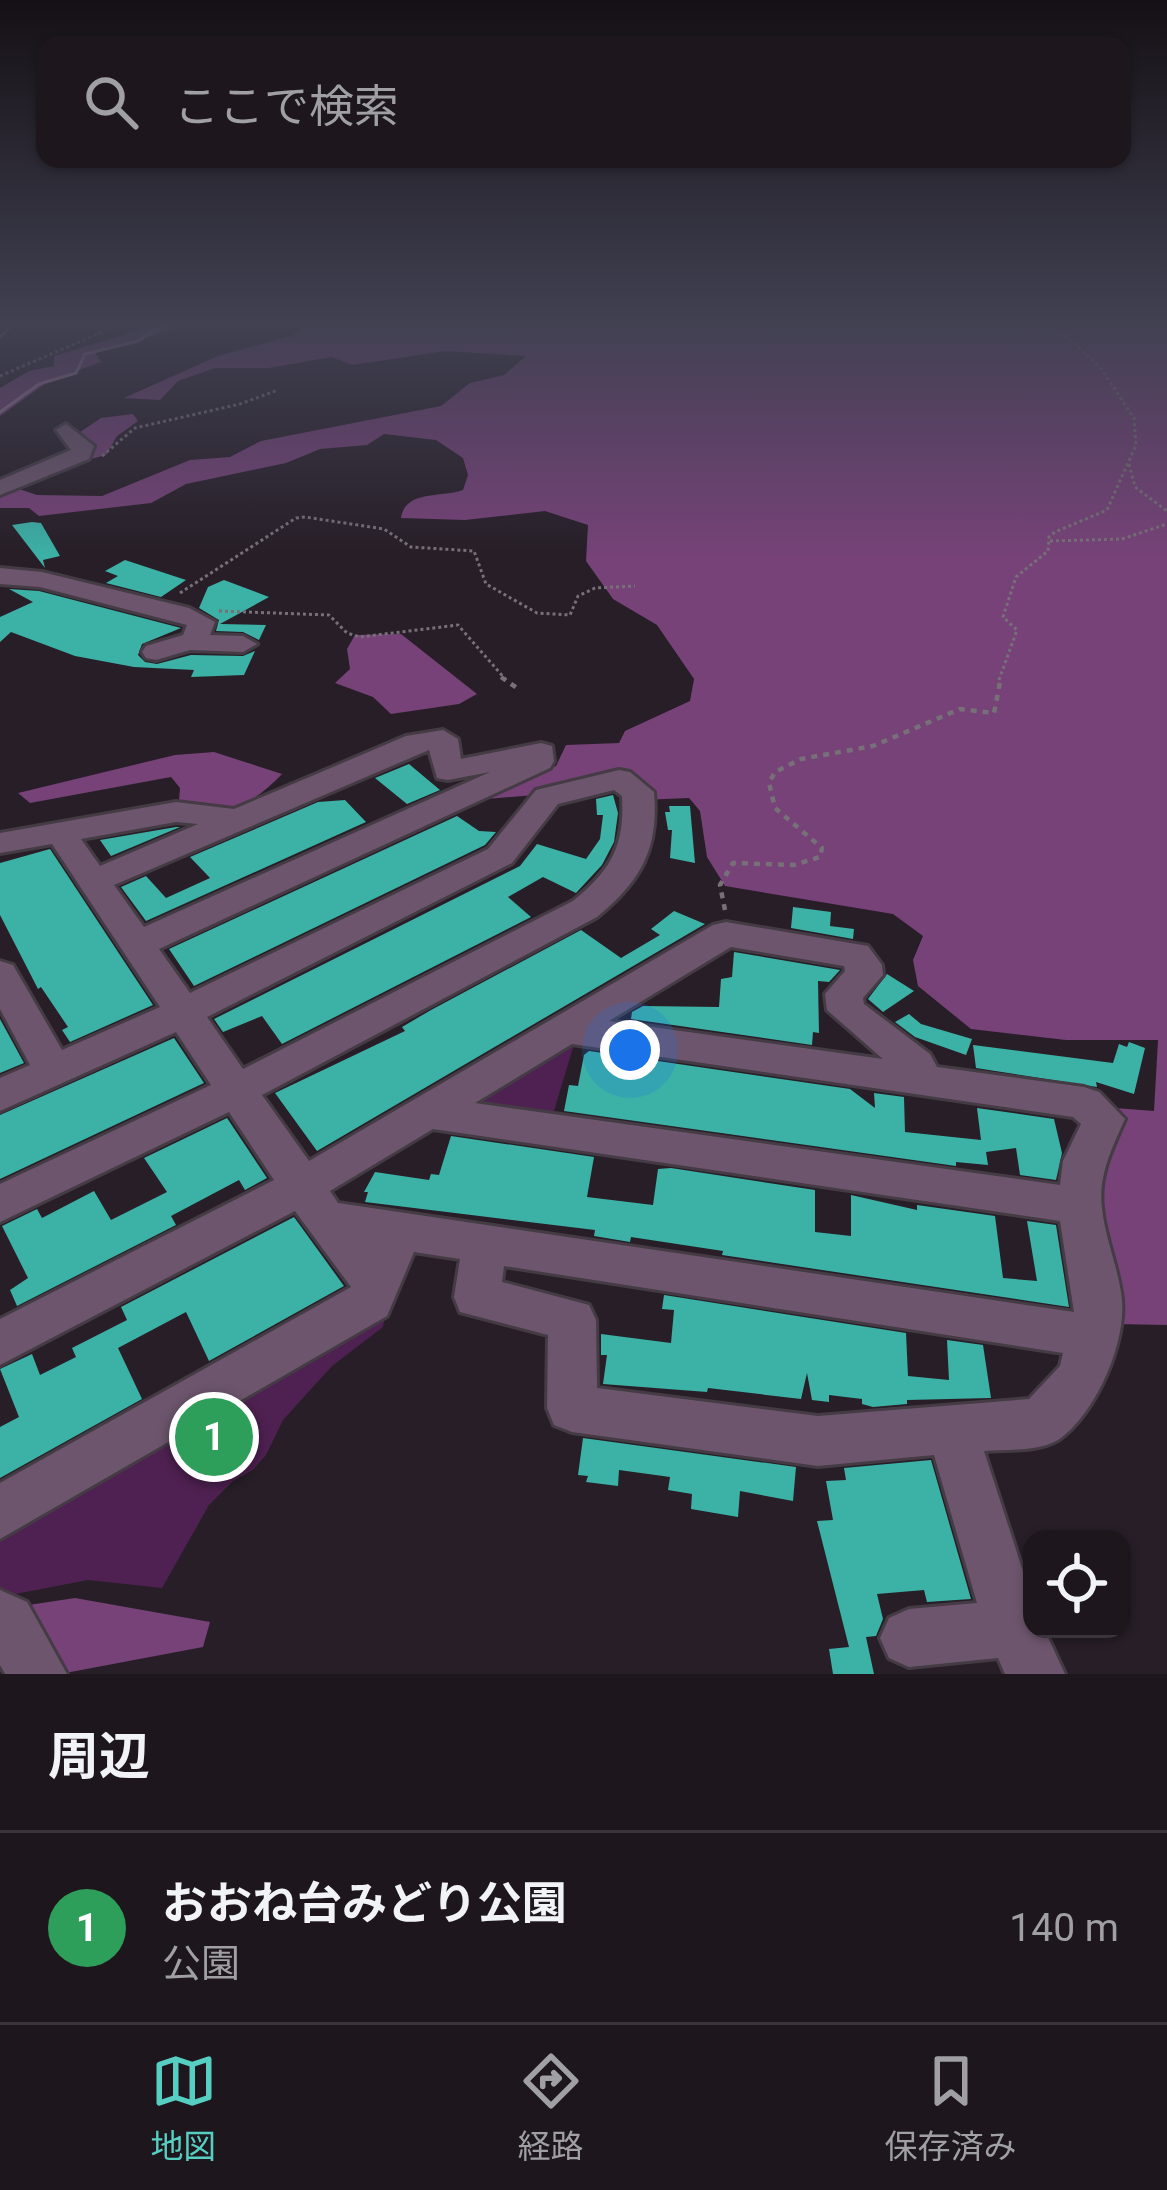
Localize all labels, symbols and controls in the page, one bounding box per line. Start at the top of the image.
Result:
search box [36,36,1131,168]
icon: search [78,69,144,135]
text: ここで検索 [174,80,399,133]
your location [600,1020,660,1080]
pin: 1 [175,1392,253,1482]
map controls [1023,1530,1131,1638]
button: locate [1023,1530,1131,1638]
text: 周辺 [48,1727,150,1786]
text: おおね台みどり公園 [162,1877,567,1930]
text: 1 [76,1905,98,1951]
text: 140 m [1009,1905,1119,1951]
text: 公園 [162,1941,240,1987]
tab: 地図 [151,2048,217,2168]
tab: 経路 [518,2048,584,2168]
tab: 保存済み [885,2048,1017,2168]

